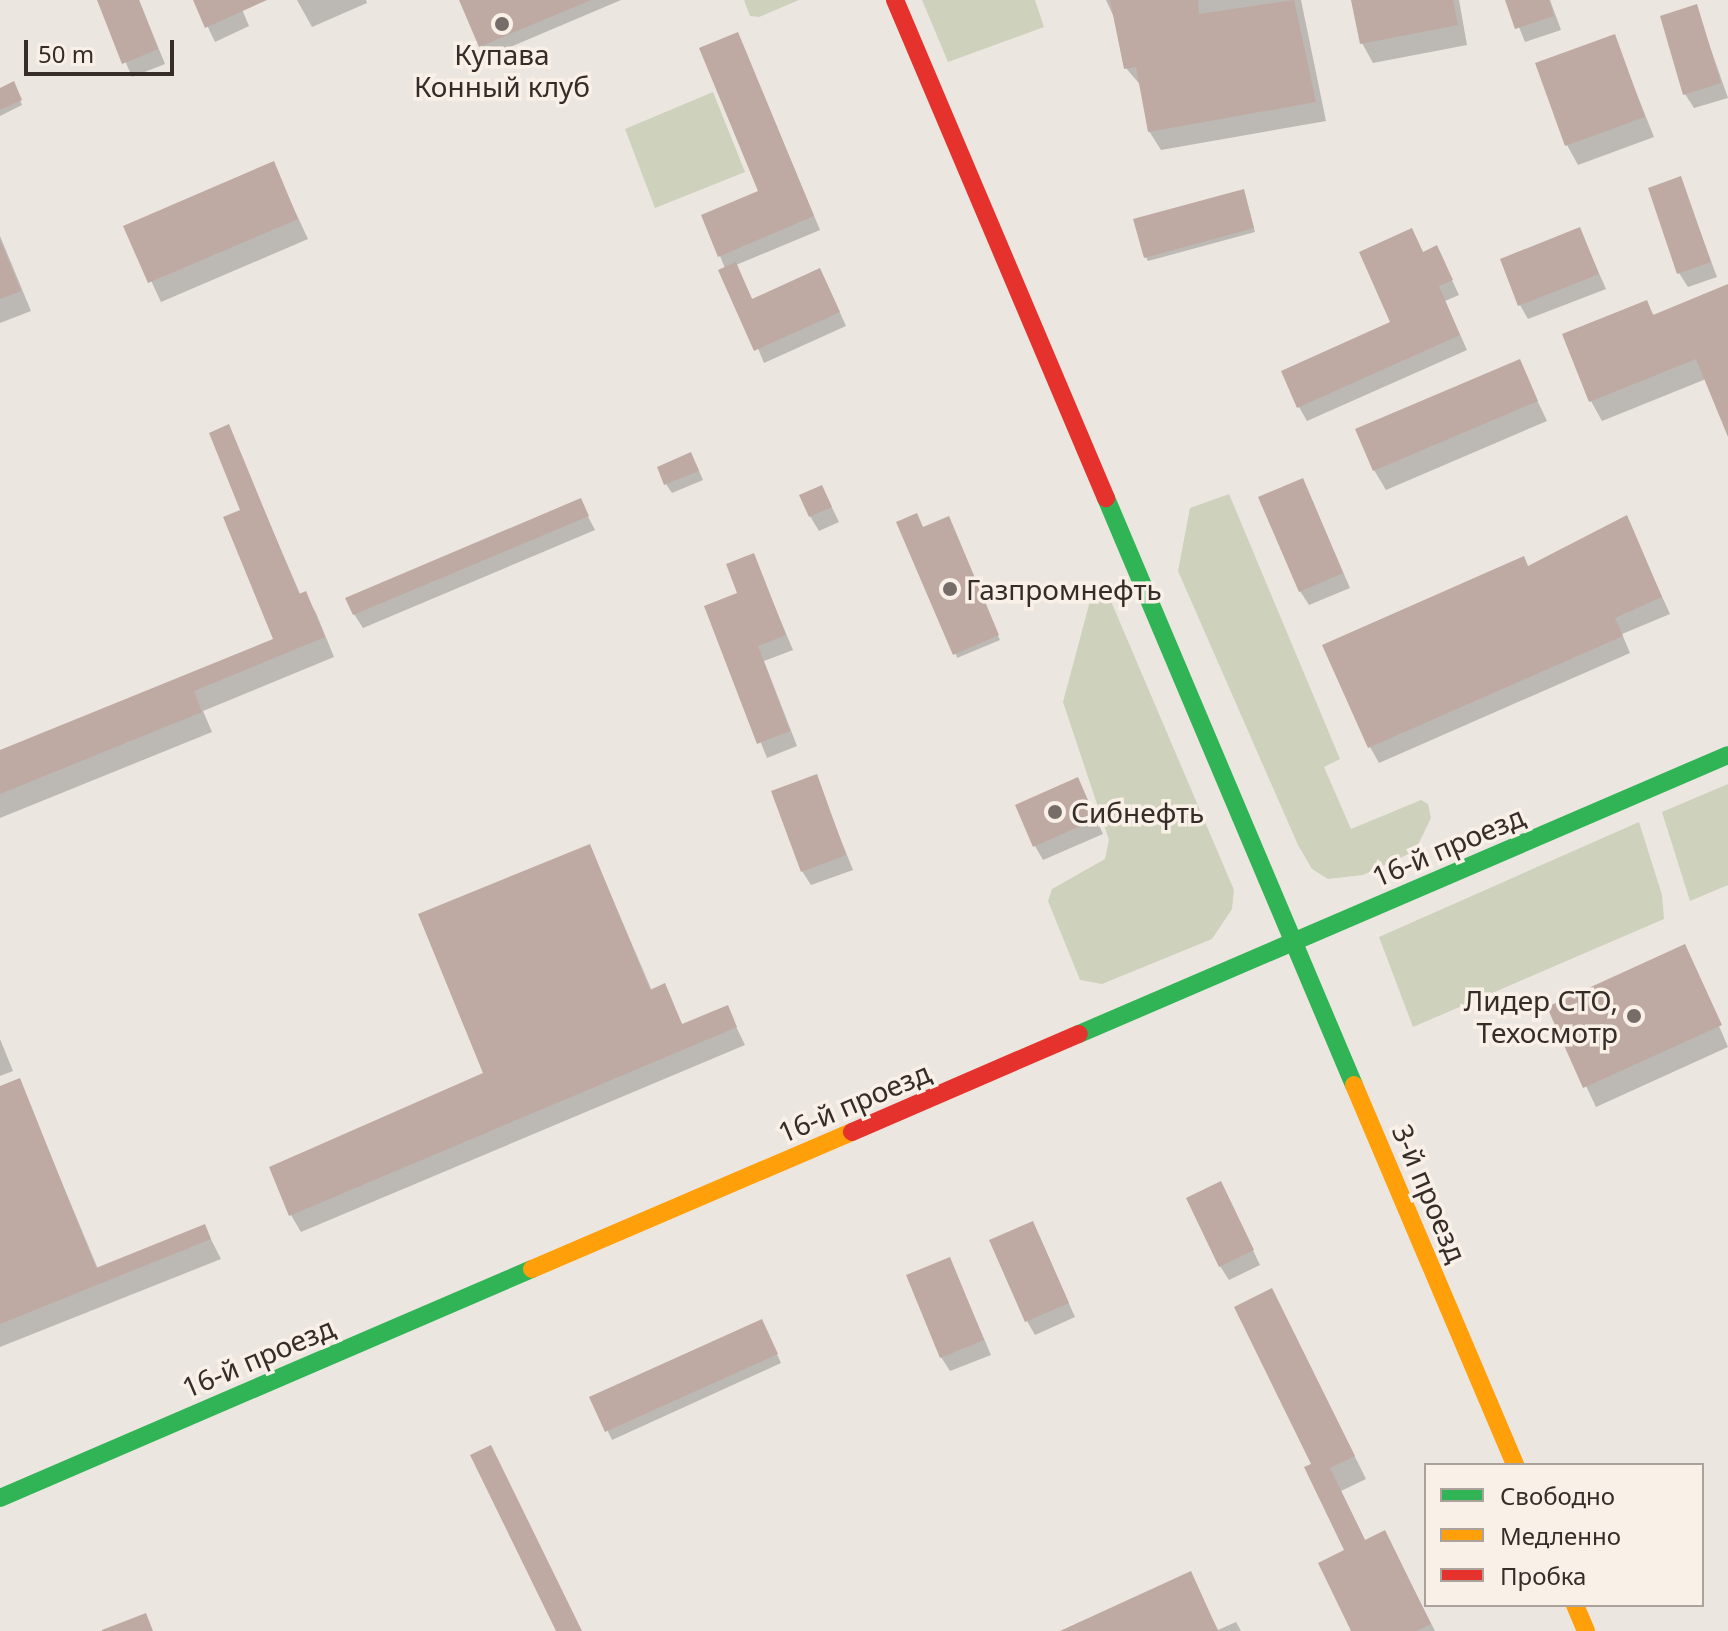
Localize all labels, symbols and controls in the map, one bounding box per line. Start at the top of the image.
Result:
marker: Купава Конный клуб [493,15,511,33]
scale bar [28,24,178,74]
text: 50 m [38,37,94,70]
place label: Купава Конный клуб [414,37,590,103]
place label: Газпромнефть [966,572,1162,606]
marker: Газпромнефть [941,580,959,598]
place label: Сибнефть [1071,795,1204,829]
street label: 16-й проезд [1367,799,1529,893]
marker: Сибнефть [1046,803,1064,821]
place label: Лидер СТО, Техосмотр [1464,983,1618,1049]
marker: Лидер СТО, Техосмотр [1625,1007,1643,1025]
street label: 16-й проезд [773,1055,935,1149]
street label: 3-й проезд [1386,1119,1474,1267]
street label: 16-й проезд [177,1310,339,1404]
legend [1424,1463,1704,1607]
text: Свободно [1500,1479,1615,1512]
text: Медленно [1500,1519,1621,1552]
text: Пробка [1500,1559,1586,1592]

